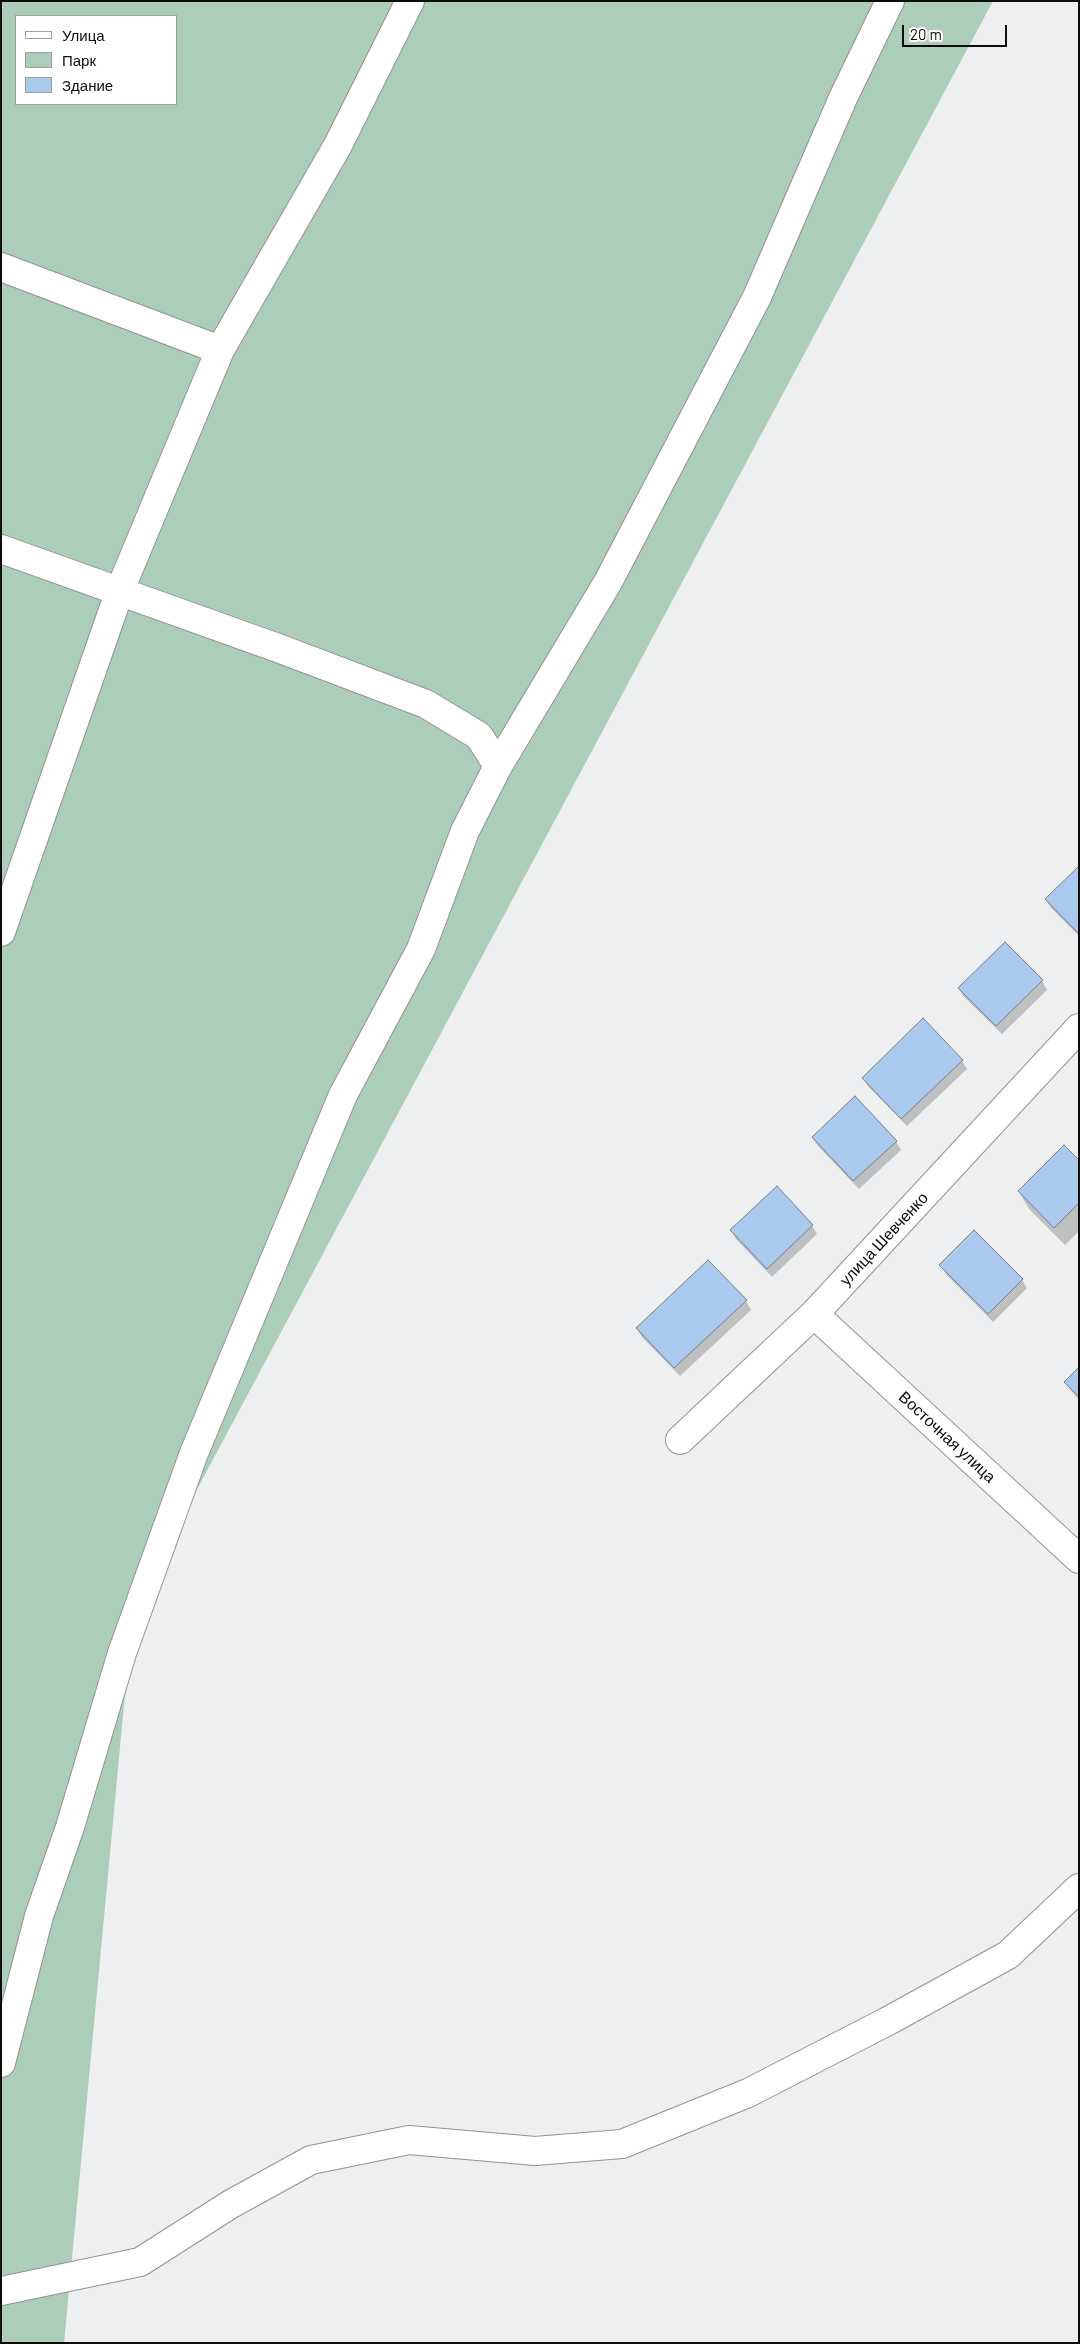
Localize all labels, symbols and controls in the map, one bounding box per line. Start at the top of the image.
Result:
legend [15,15,178,105]
scale bar [905,15,1010,47]
text: 20 m [910,25,942,43]
text: Улица [62,26,105,44]
text: Парк [62,51,96,69]
text: Здание [62,76,113,94]
street label: улица Шевченко [836,1188,932,1290]
street label: Восточная улица [895,1387,999,1487]

